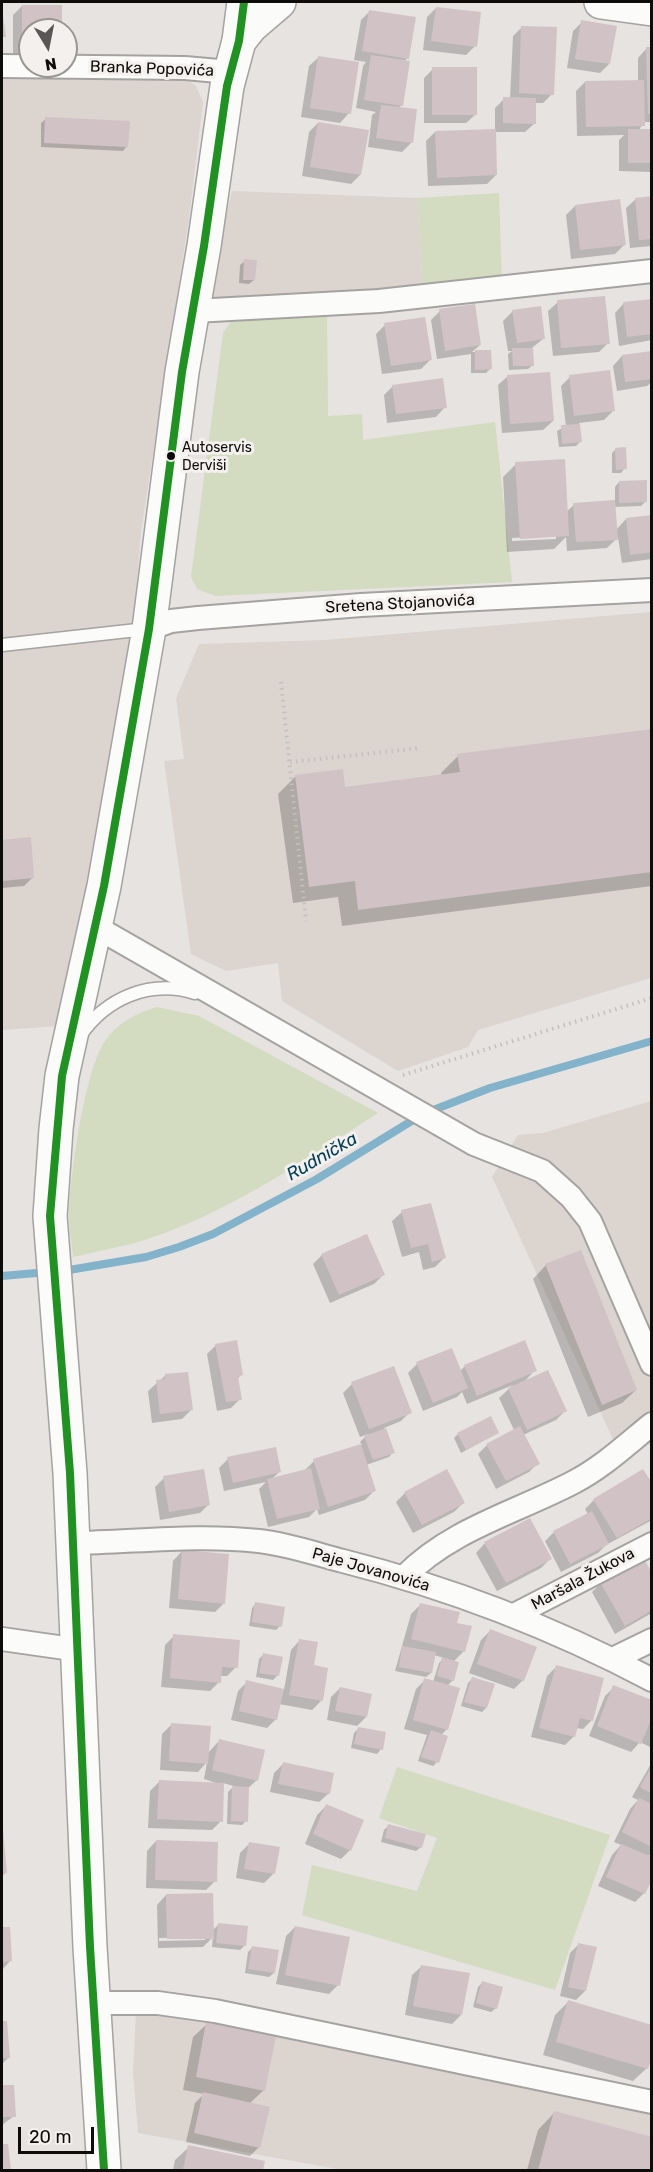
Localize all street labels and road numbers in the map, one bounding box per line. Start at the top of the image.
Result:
street label: Branka Popovića [90,57,214,81]
street label: Sretena Stojanovića [325,590,475,618]
street label: Paje Jovanovića [310,1544,432,1596]
street label: Maršala Žukova [528,1544,638,1614]

